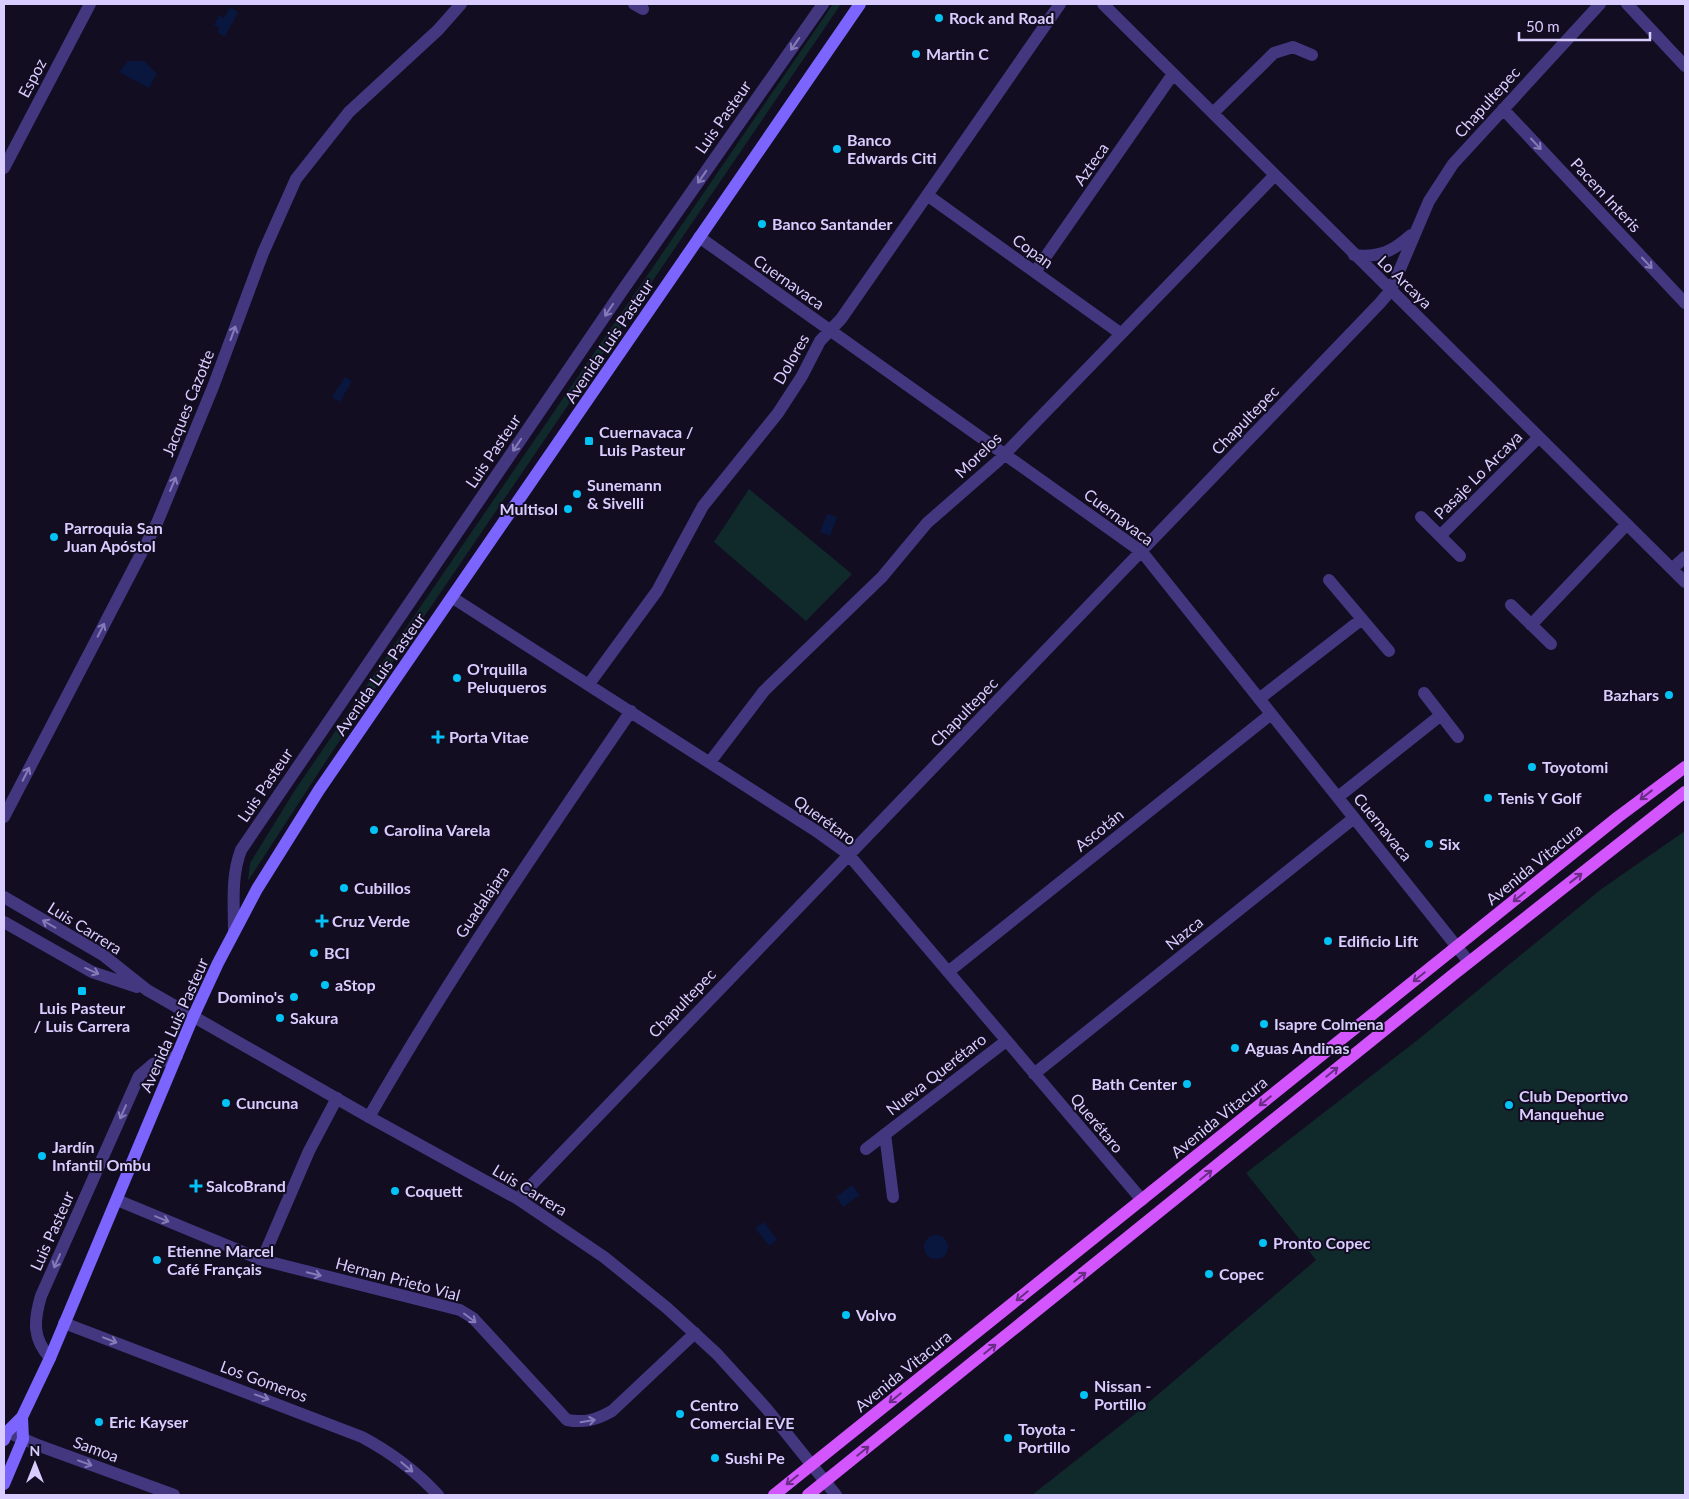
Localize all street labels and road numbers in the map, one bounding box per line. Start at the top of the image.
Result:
street label: Espoz [14,55,50,100]
street label: Chapultepec [1450,62,1524,141]
street label: Luis Pasteur [691,76,755,157]
street label: Azteca [1069,139,1112,189]
street label: Pacem Interis [1567,154,1646,236]
street label: Copan [1009,230,1057,272]
street label: Cuernavaca [750,250,828,313]
street label: Lo Arcaya [1374,251,1436,312]
street label: Avenida Luis Pasteur [560,275,657,406]
street label: Dolores [769,330,813,387]
street label: Jacques Cazotte [158,347,218,459]
street label: Chapultepec [1207,381,1282,458]
street label: Luis Pasteur [461,410,524,491]
street label: Pasaje Lo Arcaya [1430,427,1526,523]
street label: Morelos [950,428,1005,481]
street label: Cuernavaca [1081,484,1158,549]
street label: Avenida Luis Pasteur [330,609,429,739]
street label: Chapultepec [926,673,1001,750]
street label: Luis Pasteur [233,744,296,825]
street label: Cuernavaca [1350,789,1417,865]
street label: Querétaro [791,791,860,849]
street label: Ascotán [1071,804,1127,855]
street label: Avenida Vitacura [1482,819,1586,908]
street label: Guadalajara [451,862,513,941]
street label: Luis Carrera [45,897,126,958]
street label: Nazca [1161,912,1206,953]
street label: Avenida Luis Pasteur [135,954,212,1095]
street label: Chapultepec [644,964,719,1041]
street label: Nueva Querétaro [882,1029,989,1119]
street label: Avenida Vitacura [1167,1072,1271,1161]
street label: Querétaro [1067,1089,1128,1156]
street label: Luis Carrera [490,1160,571,1219]
street label: Luis Pasteur [26,1188,78,1273]
street label: Hernan Prieto Vial [334,1253,463,1304]
street label: Avenida Vitacura [851,1326,955,1415]
street label: Los Gomeros [218,1356,310,1405]
street label: Samoa [71,1432,121,1465]

